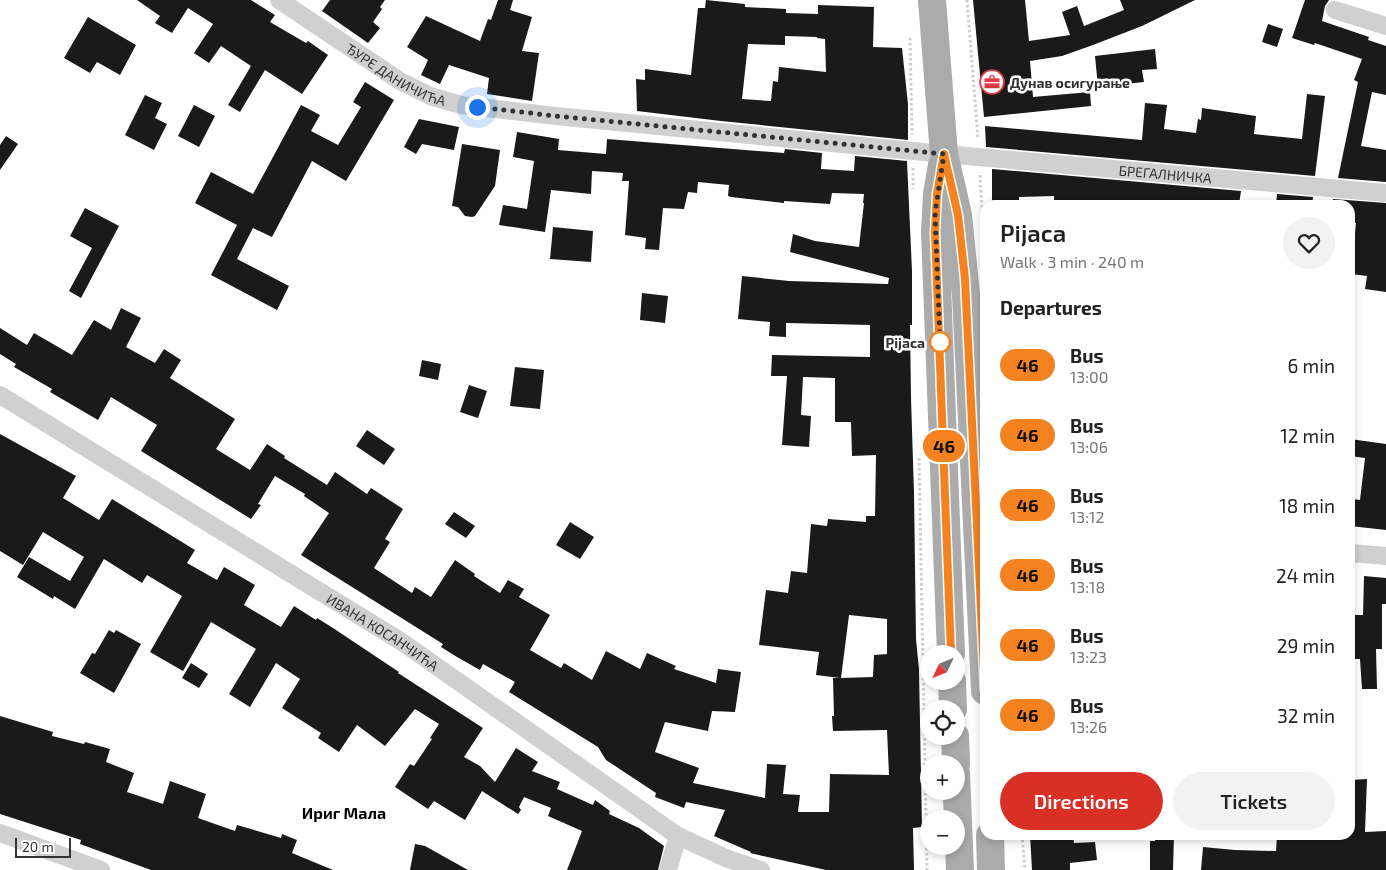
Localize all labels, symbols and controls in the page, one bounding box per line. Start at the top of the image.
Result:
street label: ЂУРЕ ДАНИЧИЋА [343,39,448,109]
office icon: Дунав осигурање [979,69,1005,95]
place label: Дунав осигурање [1010,74,1130,91]
your location [465,95,490,120]
street label: БРЕГАЛНИЧКА [1118,161,1213,186]
button: heart [1283,217,1335,269]
text: Pijaca [1000,218,1066,247]
text: Walk · 3 min · 240 m [1000,252,1144,271]
text: Departures [1000,296,1102,319]
marker: Pijaca [929,331,951,353]
place label: Pijaca [886,334,925,351]
text: Bus [1070,344,1104,367]
text: 46 [1016,354,1039,376]
text: 6 min [1287,354,1335,377]
text: 13:00 [1070,367,1108,386]
text: Bus [1070,414,1104,437]
text: 46 [1016,424,1039,446]
text: 12 min [1280,424,1335,447]
line badge: 46 [922,430,966,462]
text: 46 [933,435,955,457]
text: 13:06 [1070,437,1108,456]
text: Bus [1070,484,1104,507]
text: 46 [1016,494,1039,516]
text: 18 min [1279,494,1335,517]
text: 13:12 [1070,507,1104,526]
text: Bus [1070,554,1104,577]
text: 46 [1016,564,1039,586]
text: 24 min [1276,564,1335,587]
text: 13:18 [1070,577,1105,596]
street label: ИВАНА КОСАНЧИЋА [324,589,442,674]
text: Bus [1070,624,1104,647]
text: 46 [1016,634,1039,656]
text: 29 min [1277,634,1335,657]
north arrow [920,645,965,690]
map controls [920,645,965,855]
text: 13:23 [1070,647,1107,666]
text: Bus [1070,694,1104,717]
button: locate [920,700,965,745]
text: 46 [1016,704,1039,726]
text: 32 min [1277,704,1335,727]
text: 13:26 [1070,717,1107,736]
button: + [920,755,965,800]
button: Directions [1000,772,1163,830]
button: Tickets [1173,772,1335,830]
district label: Ириг Мала [302,803,386,822]
button: − [920,810,965,855]
scale bar [15,835,71,858]
text: 20 m [22,838,54,855]

